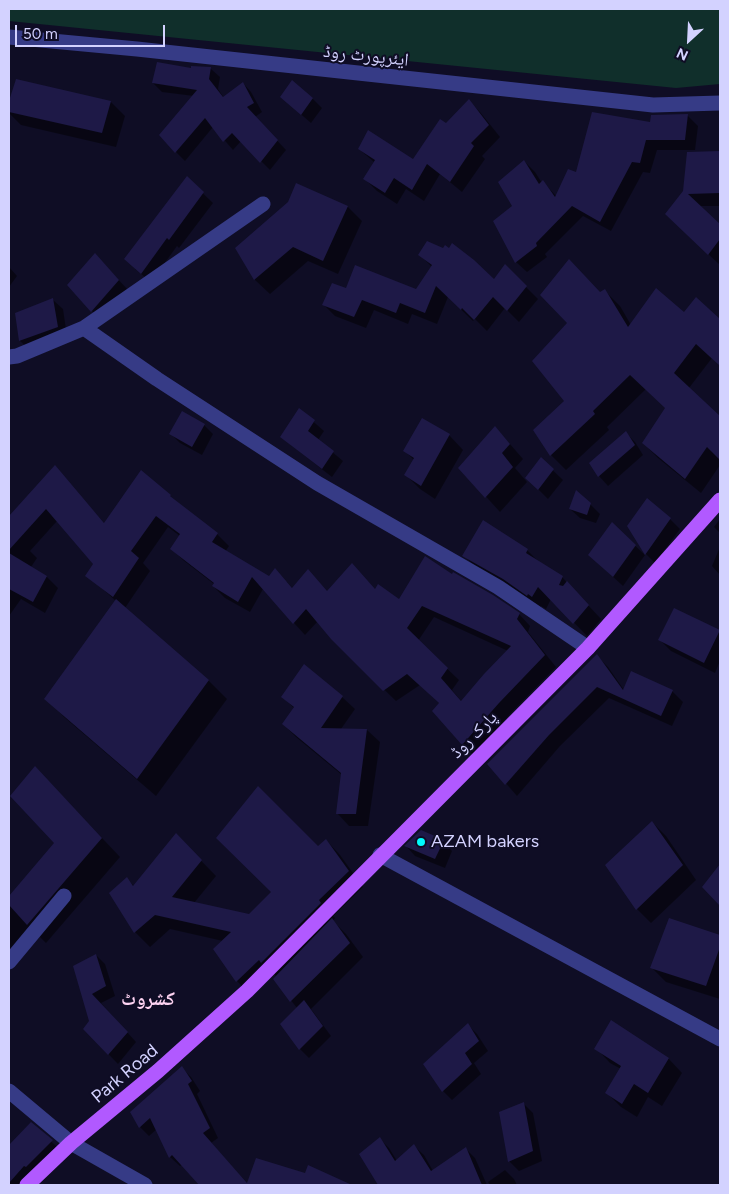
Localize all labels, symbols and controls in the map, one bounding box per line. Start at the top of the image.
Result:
scale bar [18,15,168,47]
north arrow [664,15,714,65]
text: 50 m [23,25,58,43]
street label: ایئرپورٹ روڈ [322,41,410,71]
text: N [674,44,691,64]
street label: پارک روڈ [446,707,502,763]
place label: AZAM bakers [431,831,539,853]
marker: AZAM bakers [415,836,427,848]
district label: کشروٹ [121,988,175,1010]
street label: Park Road [87,1040,163,1108]

